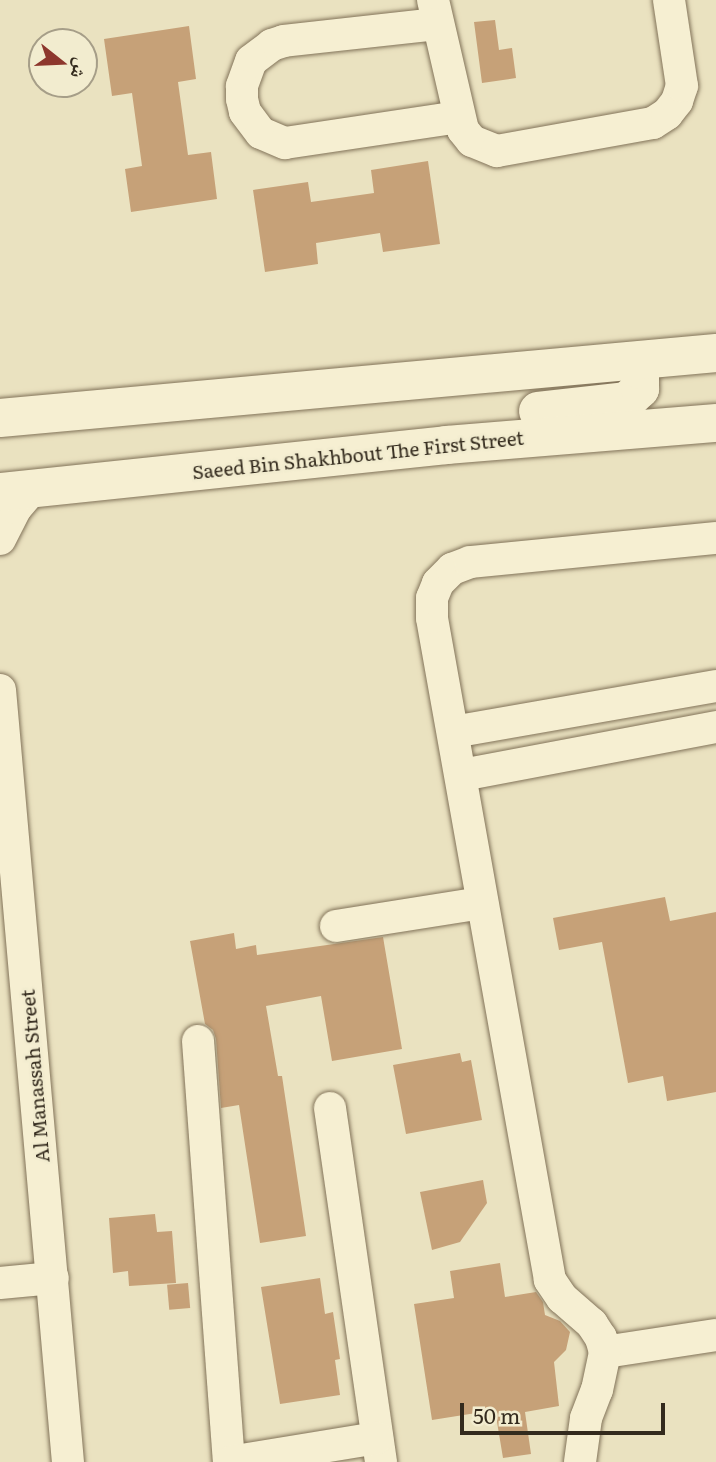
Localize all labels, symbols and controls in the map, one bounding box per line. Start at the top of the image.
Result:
north arrow [28,28,98,98]
text: ش [65,55,98,83]
street label: Saeed Bin Shakhbout The First Street [191,426,525,484]
street label: Al Manassah Street [16,989,54,1163]
scale bar [464,1388,669,1432]
text: 50 m [473,1399,520,1430]

